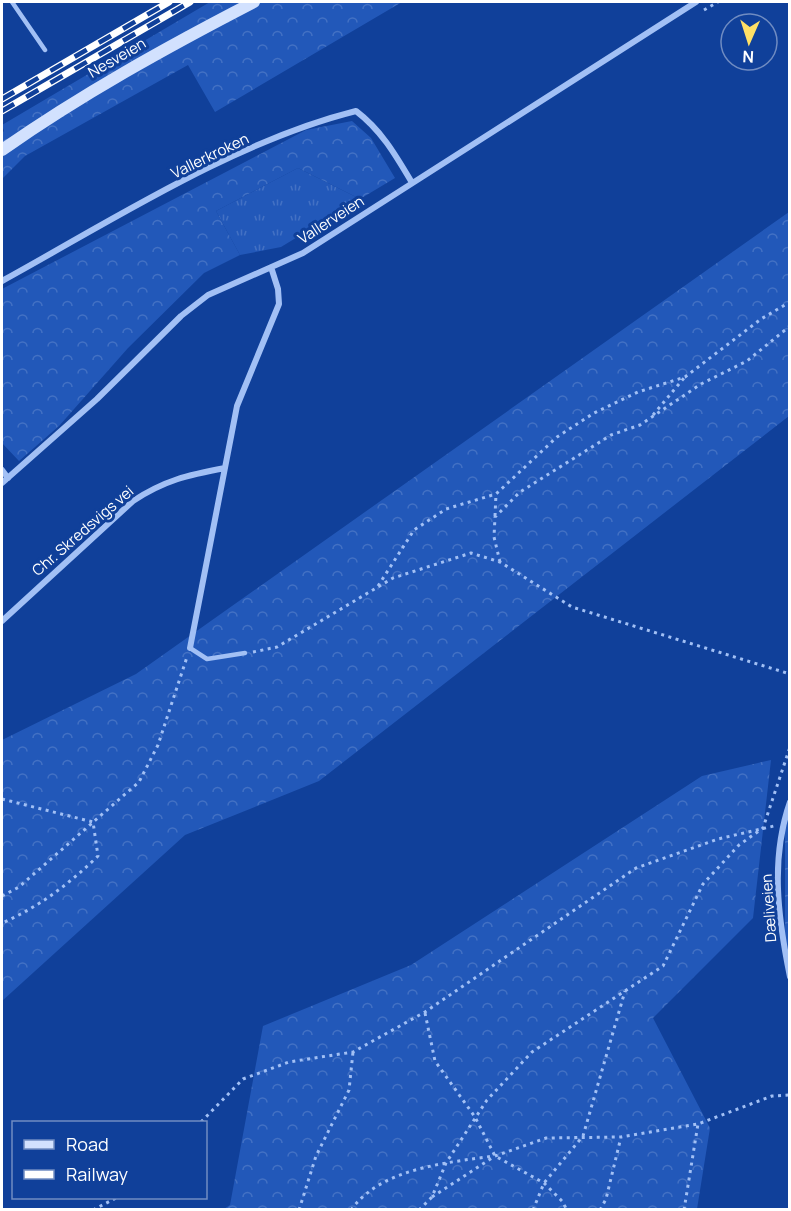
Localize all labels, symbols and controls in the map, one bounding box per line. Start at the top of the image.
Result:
north arrow [719,12,779,72]
street label: Nesveien [84,33,150,83]
text: N [742,46,755,68]
street label: Vallerkroken [167,128,252,183]
street label: Vallerveien [294,190,368,249]
street label: Chr. Skredsvigs vei [27,481,138,581]
street label: Dæliveien [756,873,781,943]
legend [12,1121,207,1199]
text: Road [66,1132,109,1156]
text: Railway [66,1162,128,1186]

